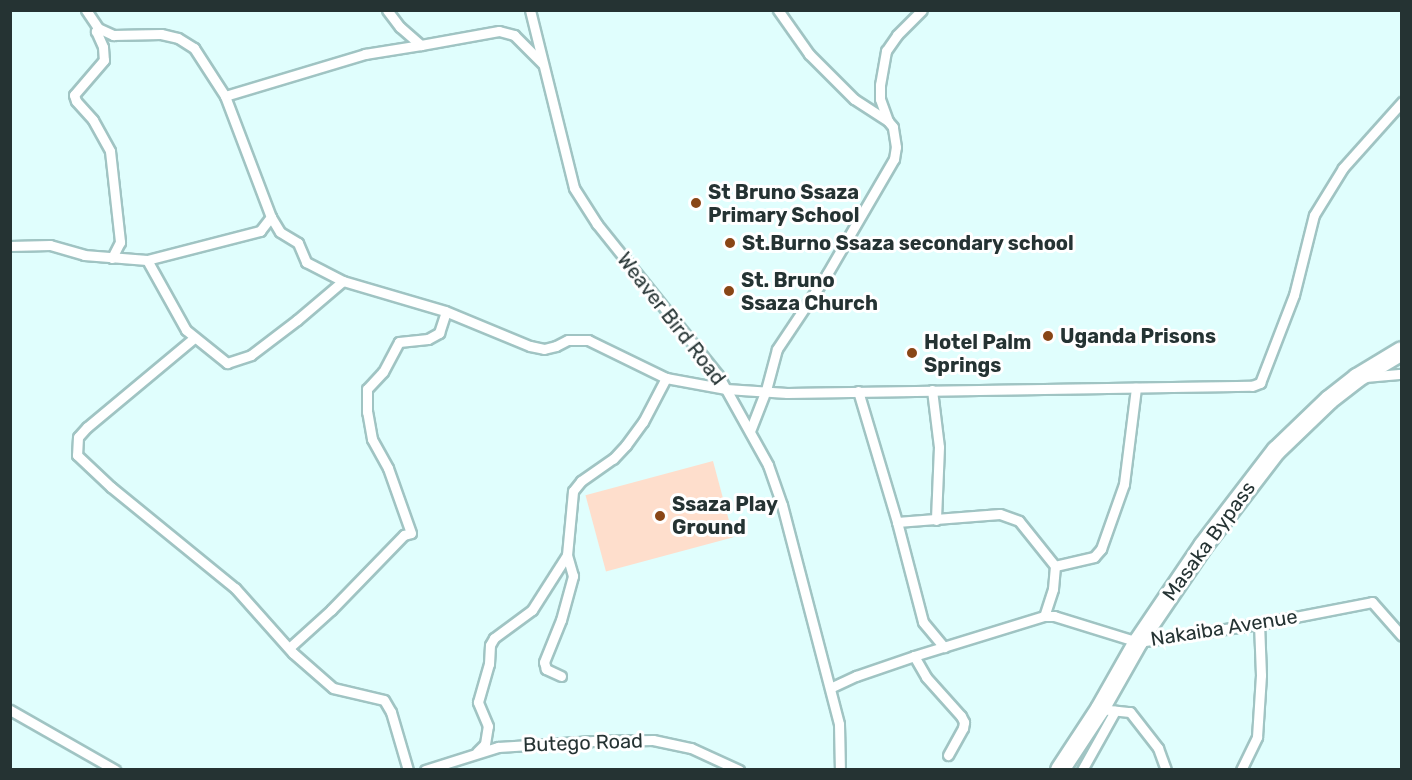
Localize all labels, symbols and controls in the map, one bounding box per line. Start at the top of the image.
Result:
place label: St Bruno Ssaza Primary School [708,180,860,227]
marker: St Bruno Ssaza Primary School [689,196,703,210]
place label: St.Burno Ssaza secondary school [742,231,1074,255]
marker: St.Burno Ssaza secondary school [723,236,737,250]
street label: Weaver Bird Road [612,248,730,390]
place label: St. Bruno Ssaza Church [741,268,878,315]
marker: St. Bruno Ssaza Church [722,284,736,298]
place label: Uganda Prisons [1060,324,1216,348]
marker: Uganda Prisons [1041,329,1055,343]
place label: Hotel Palm Springs [924,330,1031,377]
marker: Hotel Palm Springs [905,346,919,360]
street label: Masaka Bypass [1158,477,1260,605]
place label: Ssaza Play Ground [672,492,778,539]
marker: Ssaza Play Ground [653,509,667,523]
street label: Nakaiba Avenue [1149,605,1299,651]
street label: Butego Road [523,729,643,757]

